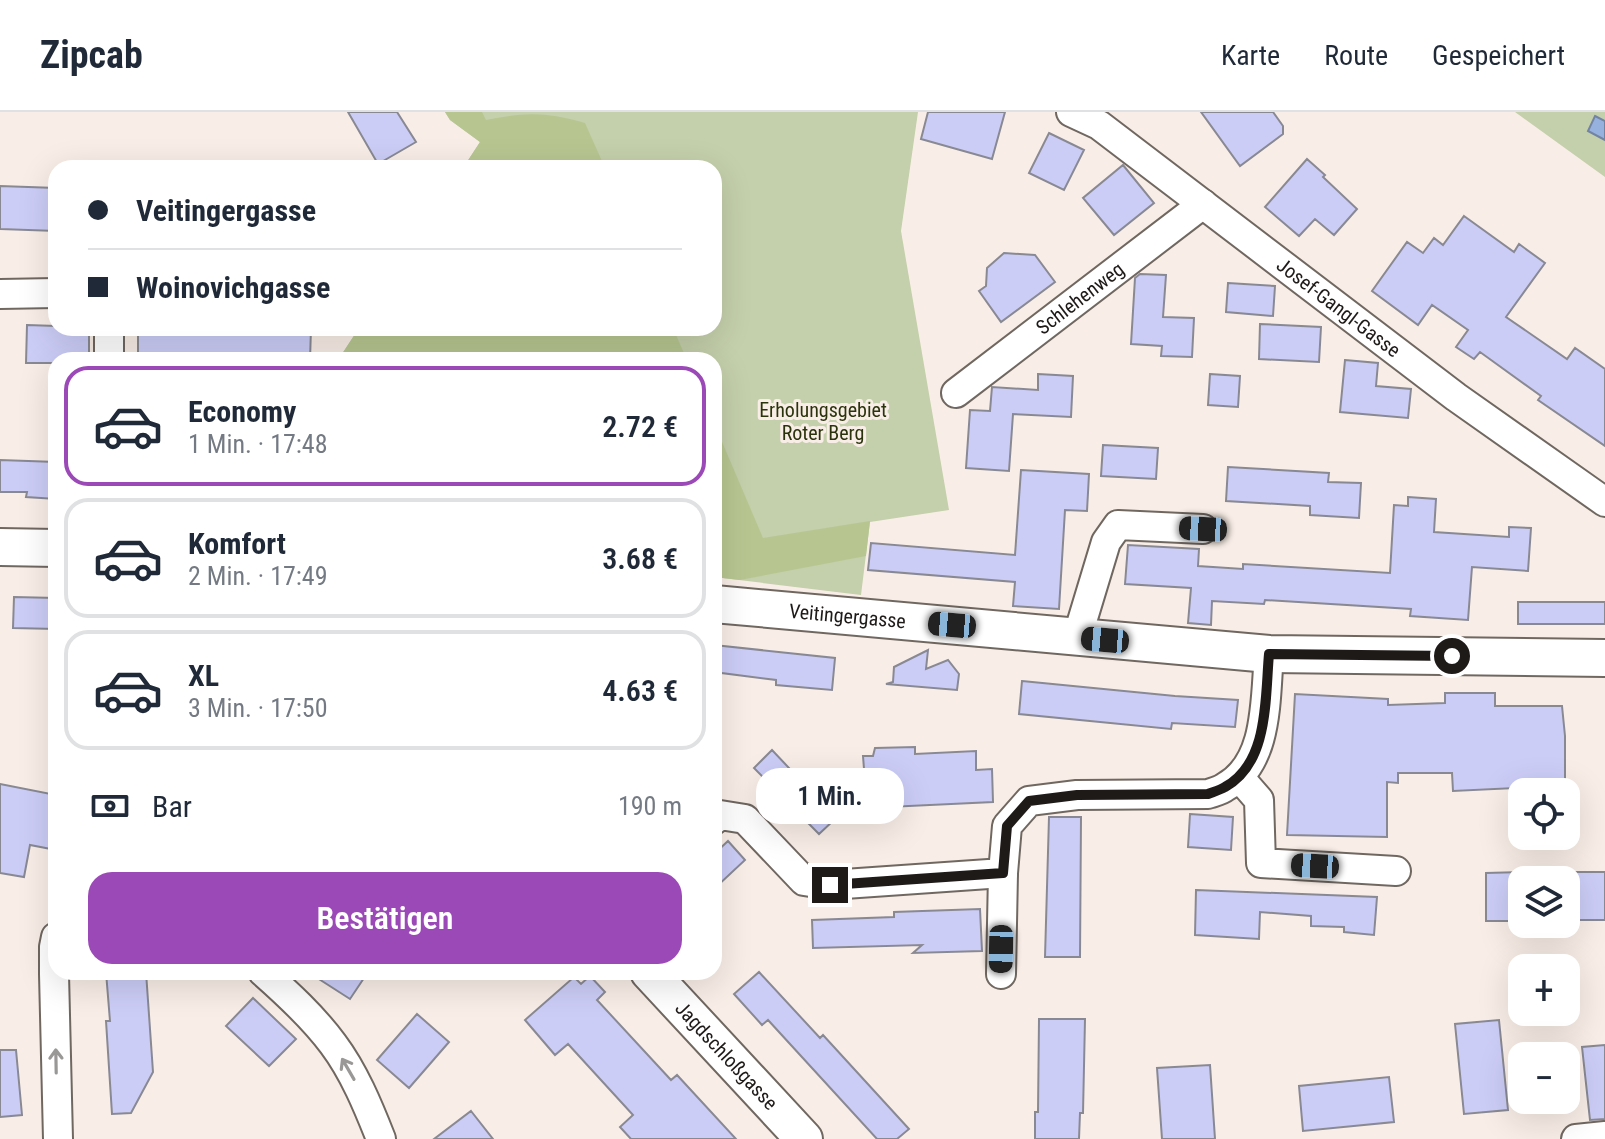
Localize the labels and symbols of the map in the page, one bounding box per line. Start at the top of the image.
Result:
street label: Josef-Gangl-Gasse [1272,253,1405,362]
street label: Schlehenweg [1031,257,1129,339]
park label: Erholungsgebiet Roter Berg [759,398,887,445]
car [1178,516,1228,542]
street label: Veitingergasse [788,599,907,633]
car [927,611,977,639]
car [1080,626,1130,654]
route start [1434,638,1470,674]
callout: 1 Min. [756,769,904,825]
car [1290,853,1340,879]
route end [812,867,848,903]
car [989,925,1013,973]
street label: Jagdschloßgasse [670,996,783,1115]
one-way arrow [48,1048,64,1075]
one-way arrow [340,1058,356,1081]

